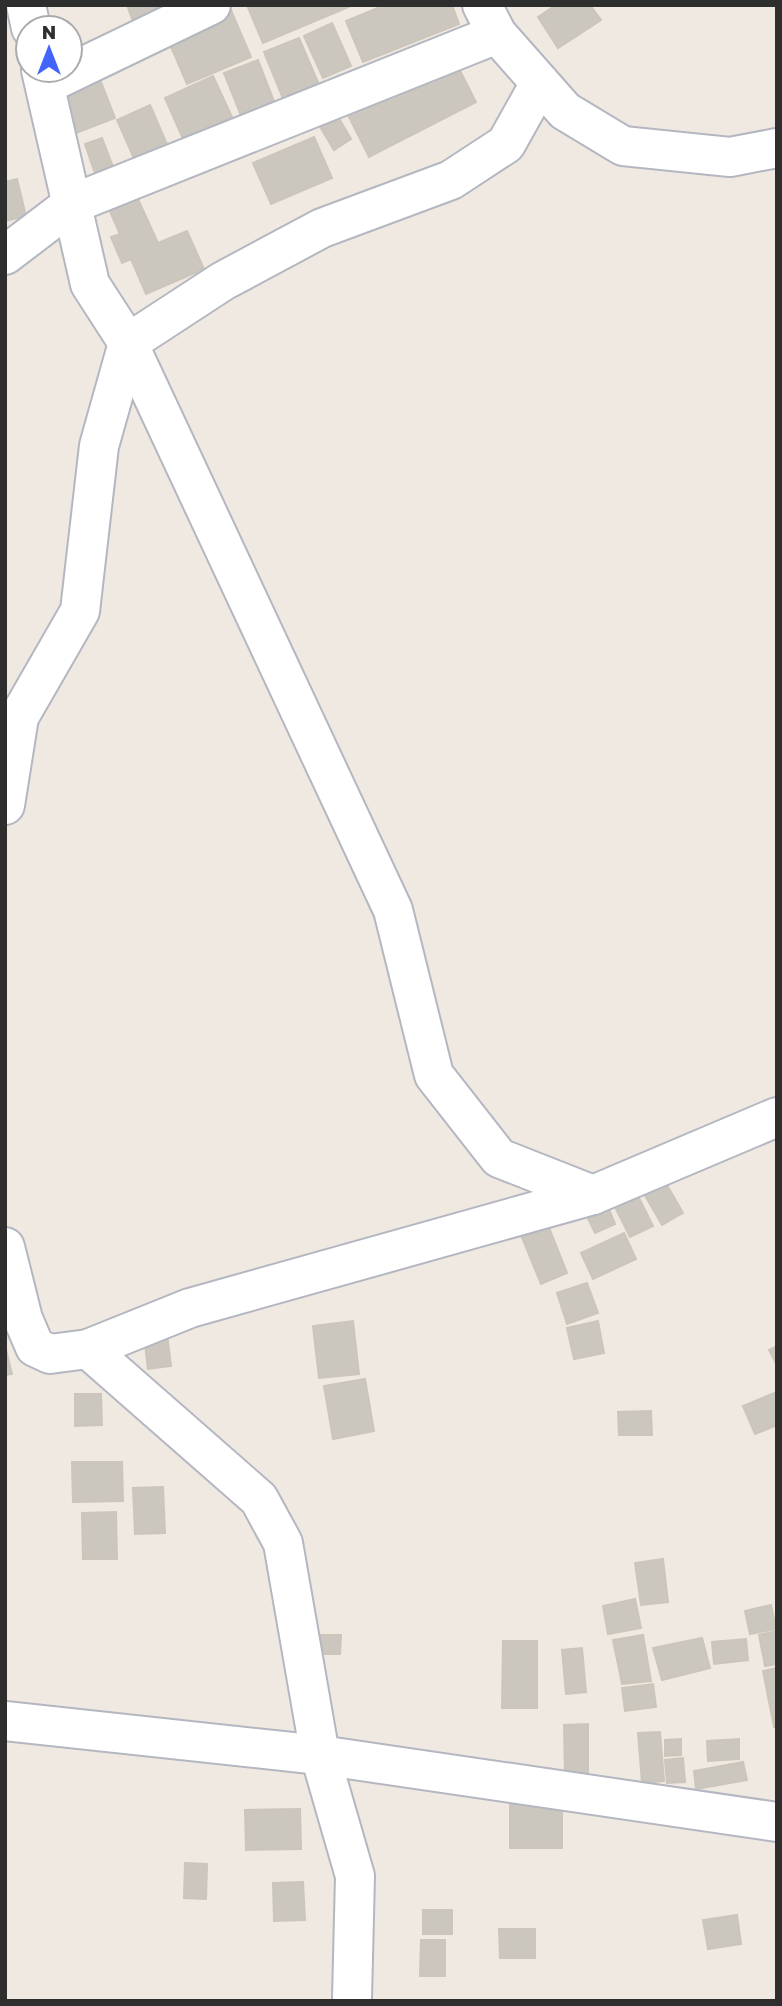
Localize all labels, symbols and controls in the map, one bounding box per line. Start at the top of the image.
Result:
north arrow [14,14,84,84]
text: N [42,20,56,43]

